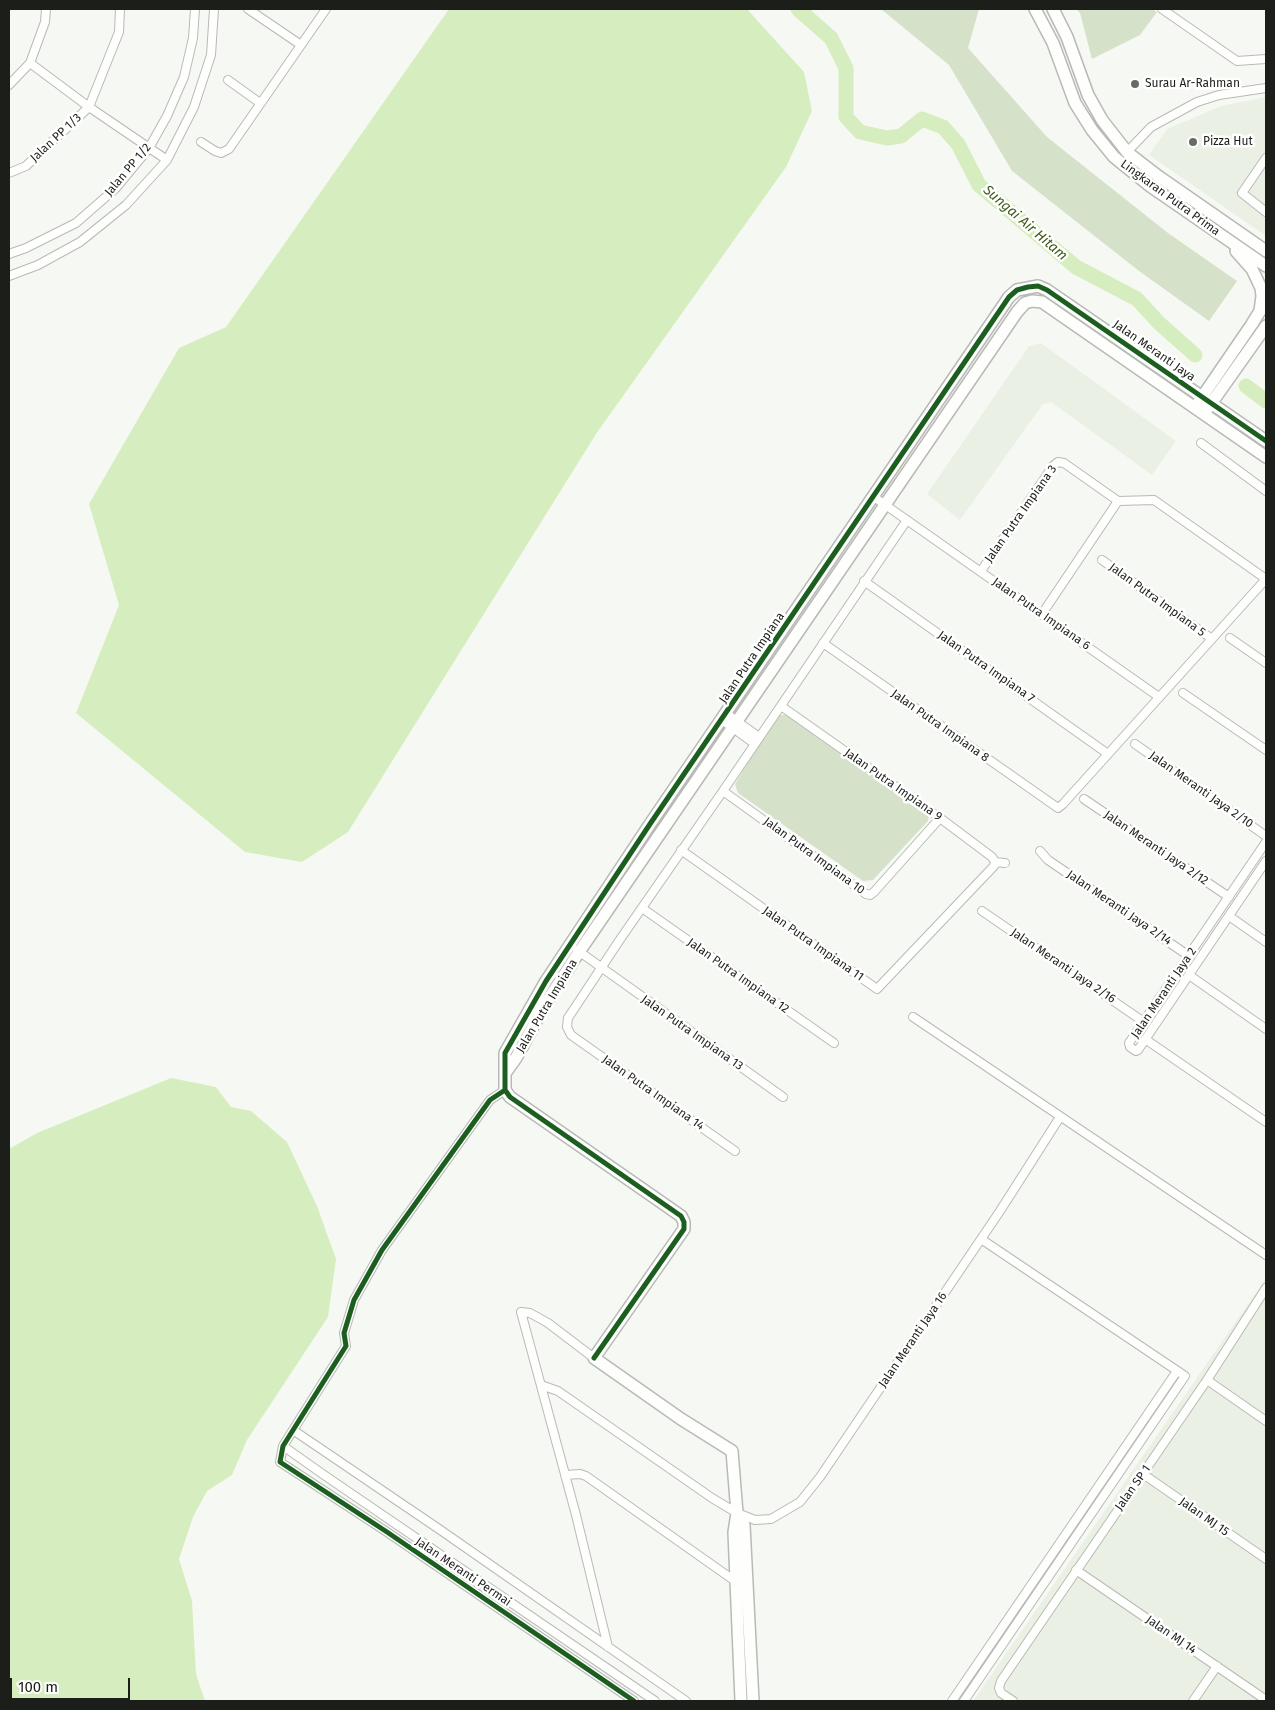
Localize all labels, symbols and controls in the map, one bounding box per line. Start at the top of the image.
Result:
place label: Surau Ar-Rahman [1145,77,1240,91]
marker: Surau Ar-Rahman [1129,78,1141,90]
street label: Jalan PP 1/3 [28,111,84,165]
place label: Pizza Hut [1203,135,1253,149]
marker: Pizza Hut [1187,136,1199,148]
street label: Jalan PP 1/2 [102,141,154,199]
street label: Lingkaran Putra Prima [1117,157,1223,239]
water label: Sungai Air Hitam [979,182,1071,264]
street label: Jalan Meranti Jaya [1110,317,1198,385]
street label: Jalan Putra Impiana 3 [982,462,1060,566]
street label: Jalan Putra Impiana 5 [1106,560,1208,640]
street label: Jalan Putra Impiana 6 [989,575,1093,653]
street label: Jalan Putra Impiana [716,610,788,706]
street label: Jalan Putra Impiana 7 [935,628,1037,706]
street label: Jalan Putra Impiana 8 [888,687,992,765]
street label: Jalan Putra Impiana 9 [841,746,945,824]
street label: Jalan Meranti Jaya 2/10 [1146,749,1256,831]
street label: Jalan Meranti Jaya 2/12 [1101,808,1211,888]
street label: Jalan Putra Impiana 10 [761,814,867,898]
street label: Jalan Meranti Jaya 2/14 [1064,868,1174,948]
street label: Jalan Putra Impiana 11 [760,904,866,984]
street label: Jalan Meranti Jaya 2/16 [1008,926,1118,1006]
street label: Jalan Putra Impiana 12 [684,935,792,1017]
street label: Jalan Meranti Jaya 2 [1128,945,1200,1041]
street label: Jalan Putra Impiana [513,957,581,1055]
street label: Jalan Putra Impiana 13 [638,992,746,1074]
street label: Jalan Putra Impiana 14 [599,1052,707,1134]
street label: Jalan Meranti Jaya 16 [876,1290,950,1390]
street label: Jalan SP 1 [1112,1463,1154,1513]
street label: Jalan MJ 15 [1176,1495,1232,1539]
street label: Jalan Meranti Permai [412,1534,514,1610]
street label: Jalan MJ 14 [1143,1613,1199,1657]
scale bar [12,1668,132,1700]
text: 100 m [18,1678,58,1696]

